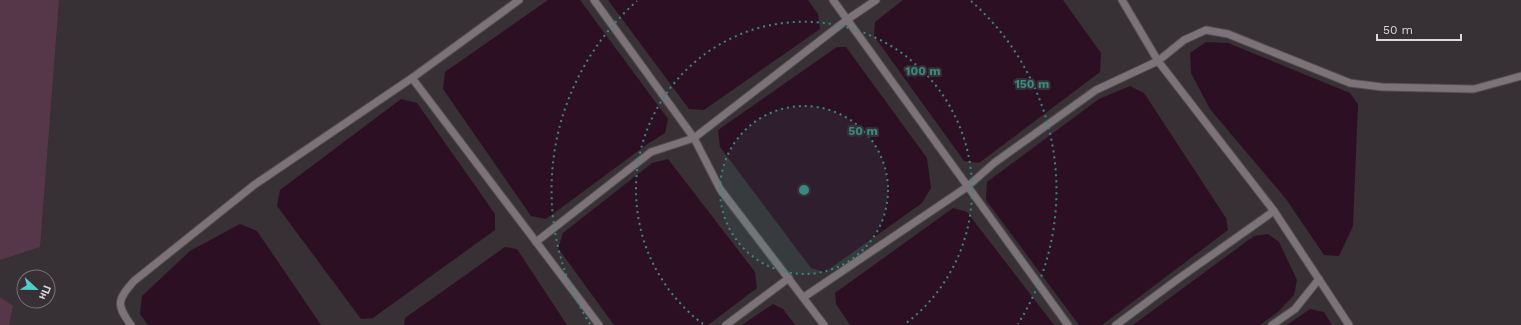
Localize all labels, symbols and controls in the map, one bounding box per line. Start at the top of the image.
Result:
scale bar [1377,16,1461,42]
text: 50 m [1383,23,1413,37]
text: 100 m [905,64,941,78]
text: 150 m [1015,77,1049,91]
text: 50 m [848,124,878,138]
centre of rings [797,183,811,197]
north arrow [16,269,56,309]
text: Пн [36,283,54,302]

